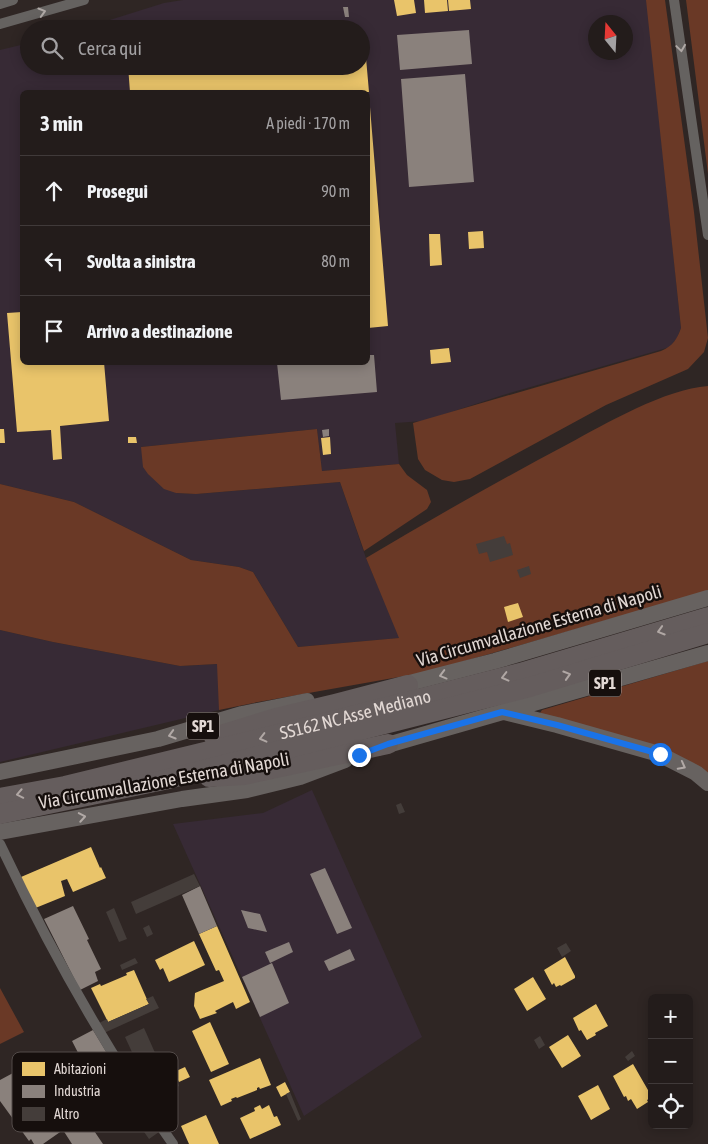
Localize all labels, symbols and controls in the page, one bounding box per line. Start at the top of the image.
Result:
one-way arrow [37,7,46,18]
north arrow [588,15,633,60]
search box [20,20,370,75]
icon: search [38,34,66,62]
text: Cerca qui [78,37,142,59]
one-way arrow [676,44,686,53]
text: 3 min [40,111,83,135]
text: A piedi · 170 m [266,114,350,132]
icon: ahead [40,177,68,205]
text: Prosegui [87,180,148,202]
text: 90 m [321,182,350,200]
icon: left [40,247,68,275]
text: Svolta a sinistra [87,250,196,272]
text: 80 m [321,252,350,270]
icon: arrive [40,317,68,345]
text: Arrivo a destinazione [87,320,233,342]
street label: Via Circumvallazione Esterna di Napoli [414,580,664,671]
one-way arrow [658,625,666,635]
one-way arrow [439,670,447,680]
road number: SP1 [589,670,621,696]
one-way arrow [502,671,510,681]
one-way arrow [563,671,571,681]
street label: SS162 NC Asse Mediano [278,685,433,743]
road number: SP1 [187,712,219,739]
one-way arrow [168,729,177,739]
one-way arrow [259,732,268,743]
route start [649,743,672,766]
route end [348,744,371,767]
street label: Via Circumvallazione Esterna di Napoli [37,748,291,813]
one-way arrow [677,760,686,770]
one-way arrow [15,789,24,799]
one-way arrow [78,812,87,823]
map controls [648,994,693,1129]
button: + [648,994,693,1039]
button: − [648,1039,693,1084]
legend [12,1052,178,1132]
text: Abitazioni [54,1061,106,1077]
text: Industria [54,1083,101,1099]
button: locate [648,1084,693,1129]
text: Altro [54,1106,79,1122]

